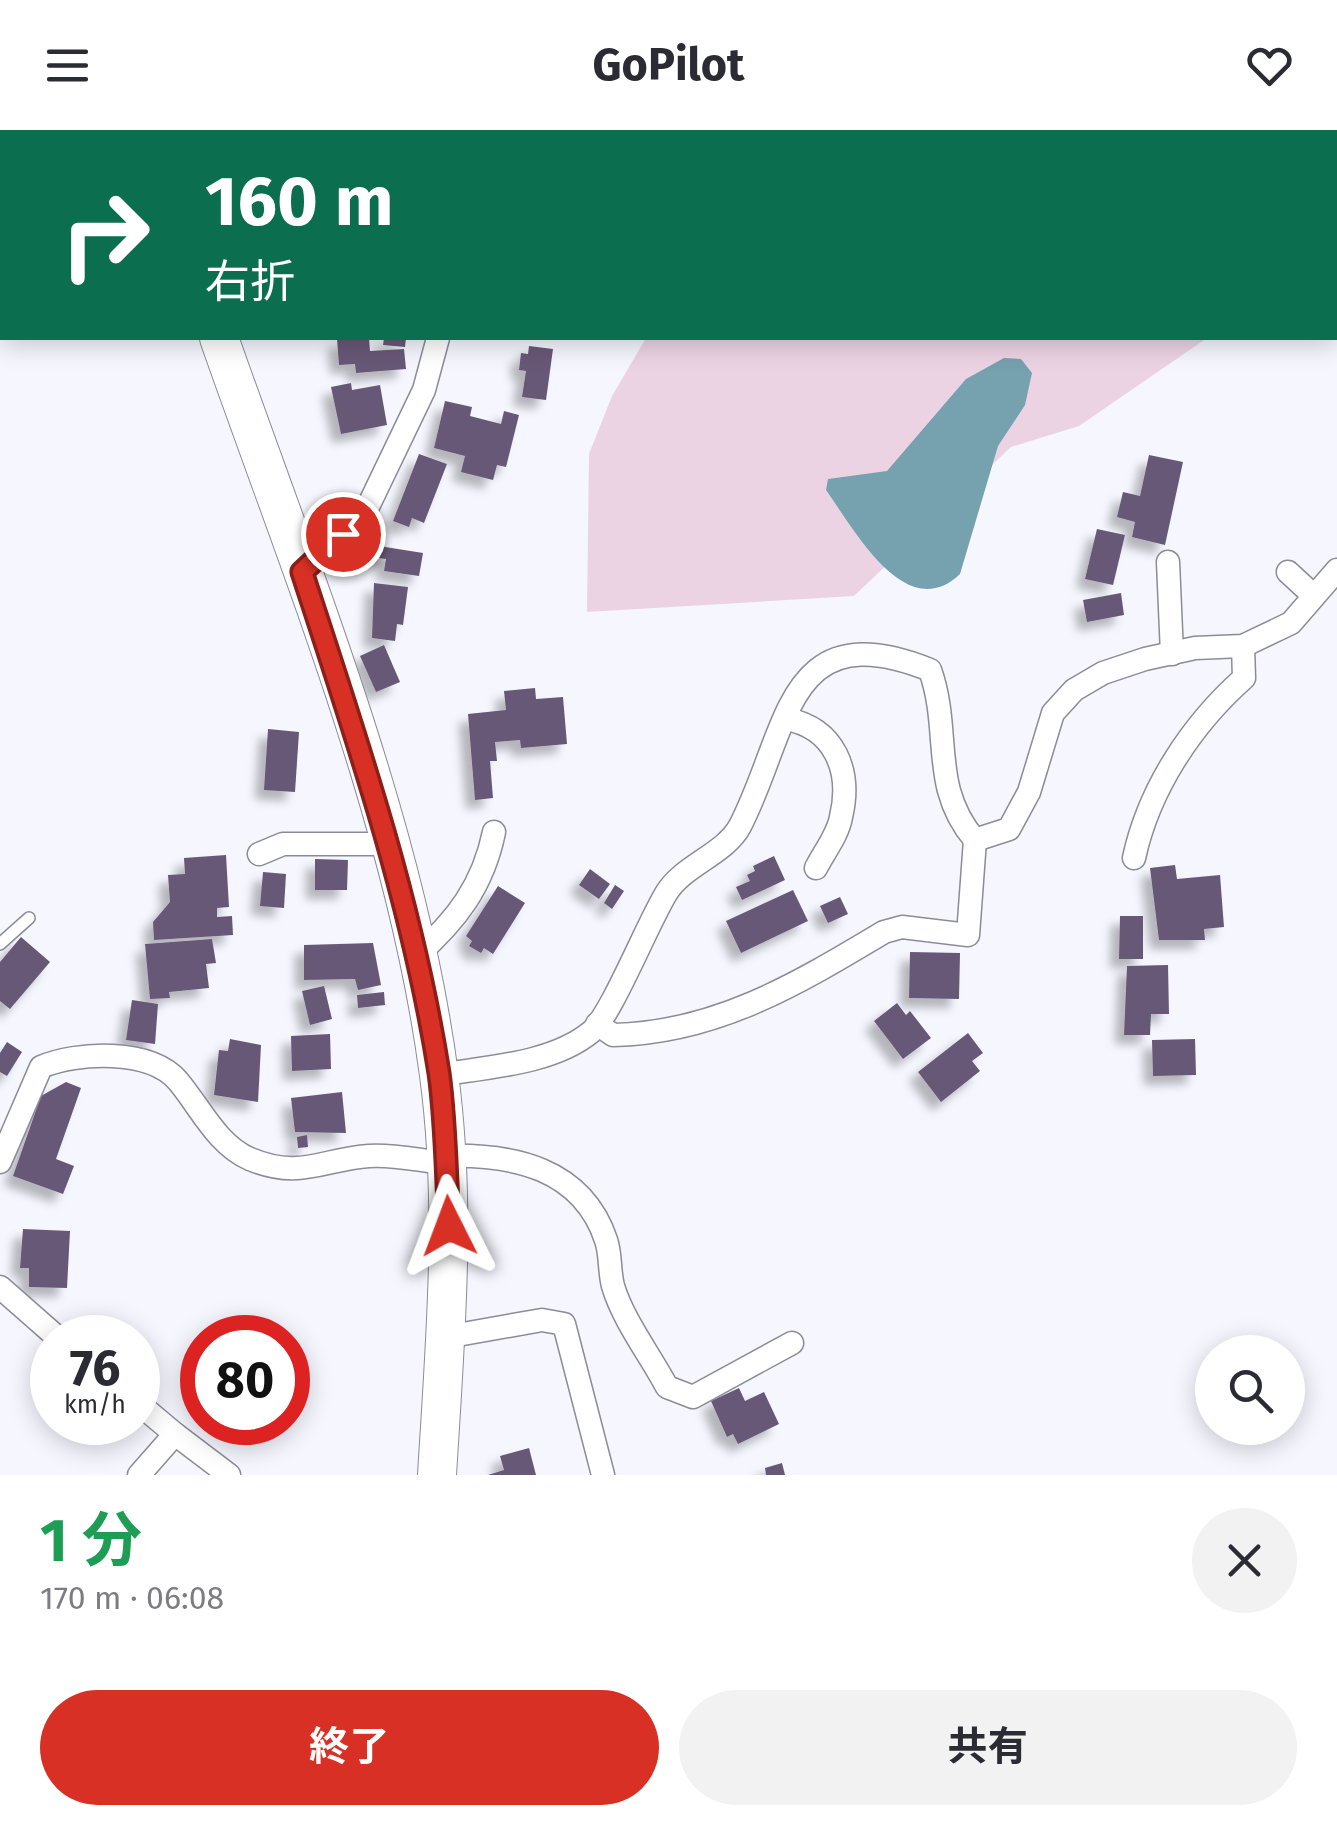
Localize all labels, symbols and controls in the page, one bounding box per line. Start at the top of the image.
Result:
icon: menu [40,38,95,93]
text: GoPilot [593,38,744,92]
icon: heart [1242,38,1297,93]
text: 160 m [205,160,394,244]
icon: right [40,170,170,300]
text: 右折 [205,255,295,309]
pin [301,492,386,577]
icon: arrive [316,507,371,562]
position arrow [397,1174,501,1278]
speed limit sign: 80 [180,1315,310,1445]
map controls [1195,1335,1305,1445]
button: search [1195,1335,1305,1445]
text: 76 [70,1338,120,1398]
text: km/h [64,1390,126,1420]
text: 1 分 [40,1505,142,1577]
button: close [1192,1508,1297,1613]
text: 170 m · 06:08 [40,1579,224,1617]
button: 終了 [40,1690,659,1805]
button: 共有 [679,1690,1297,1805]

